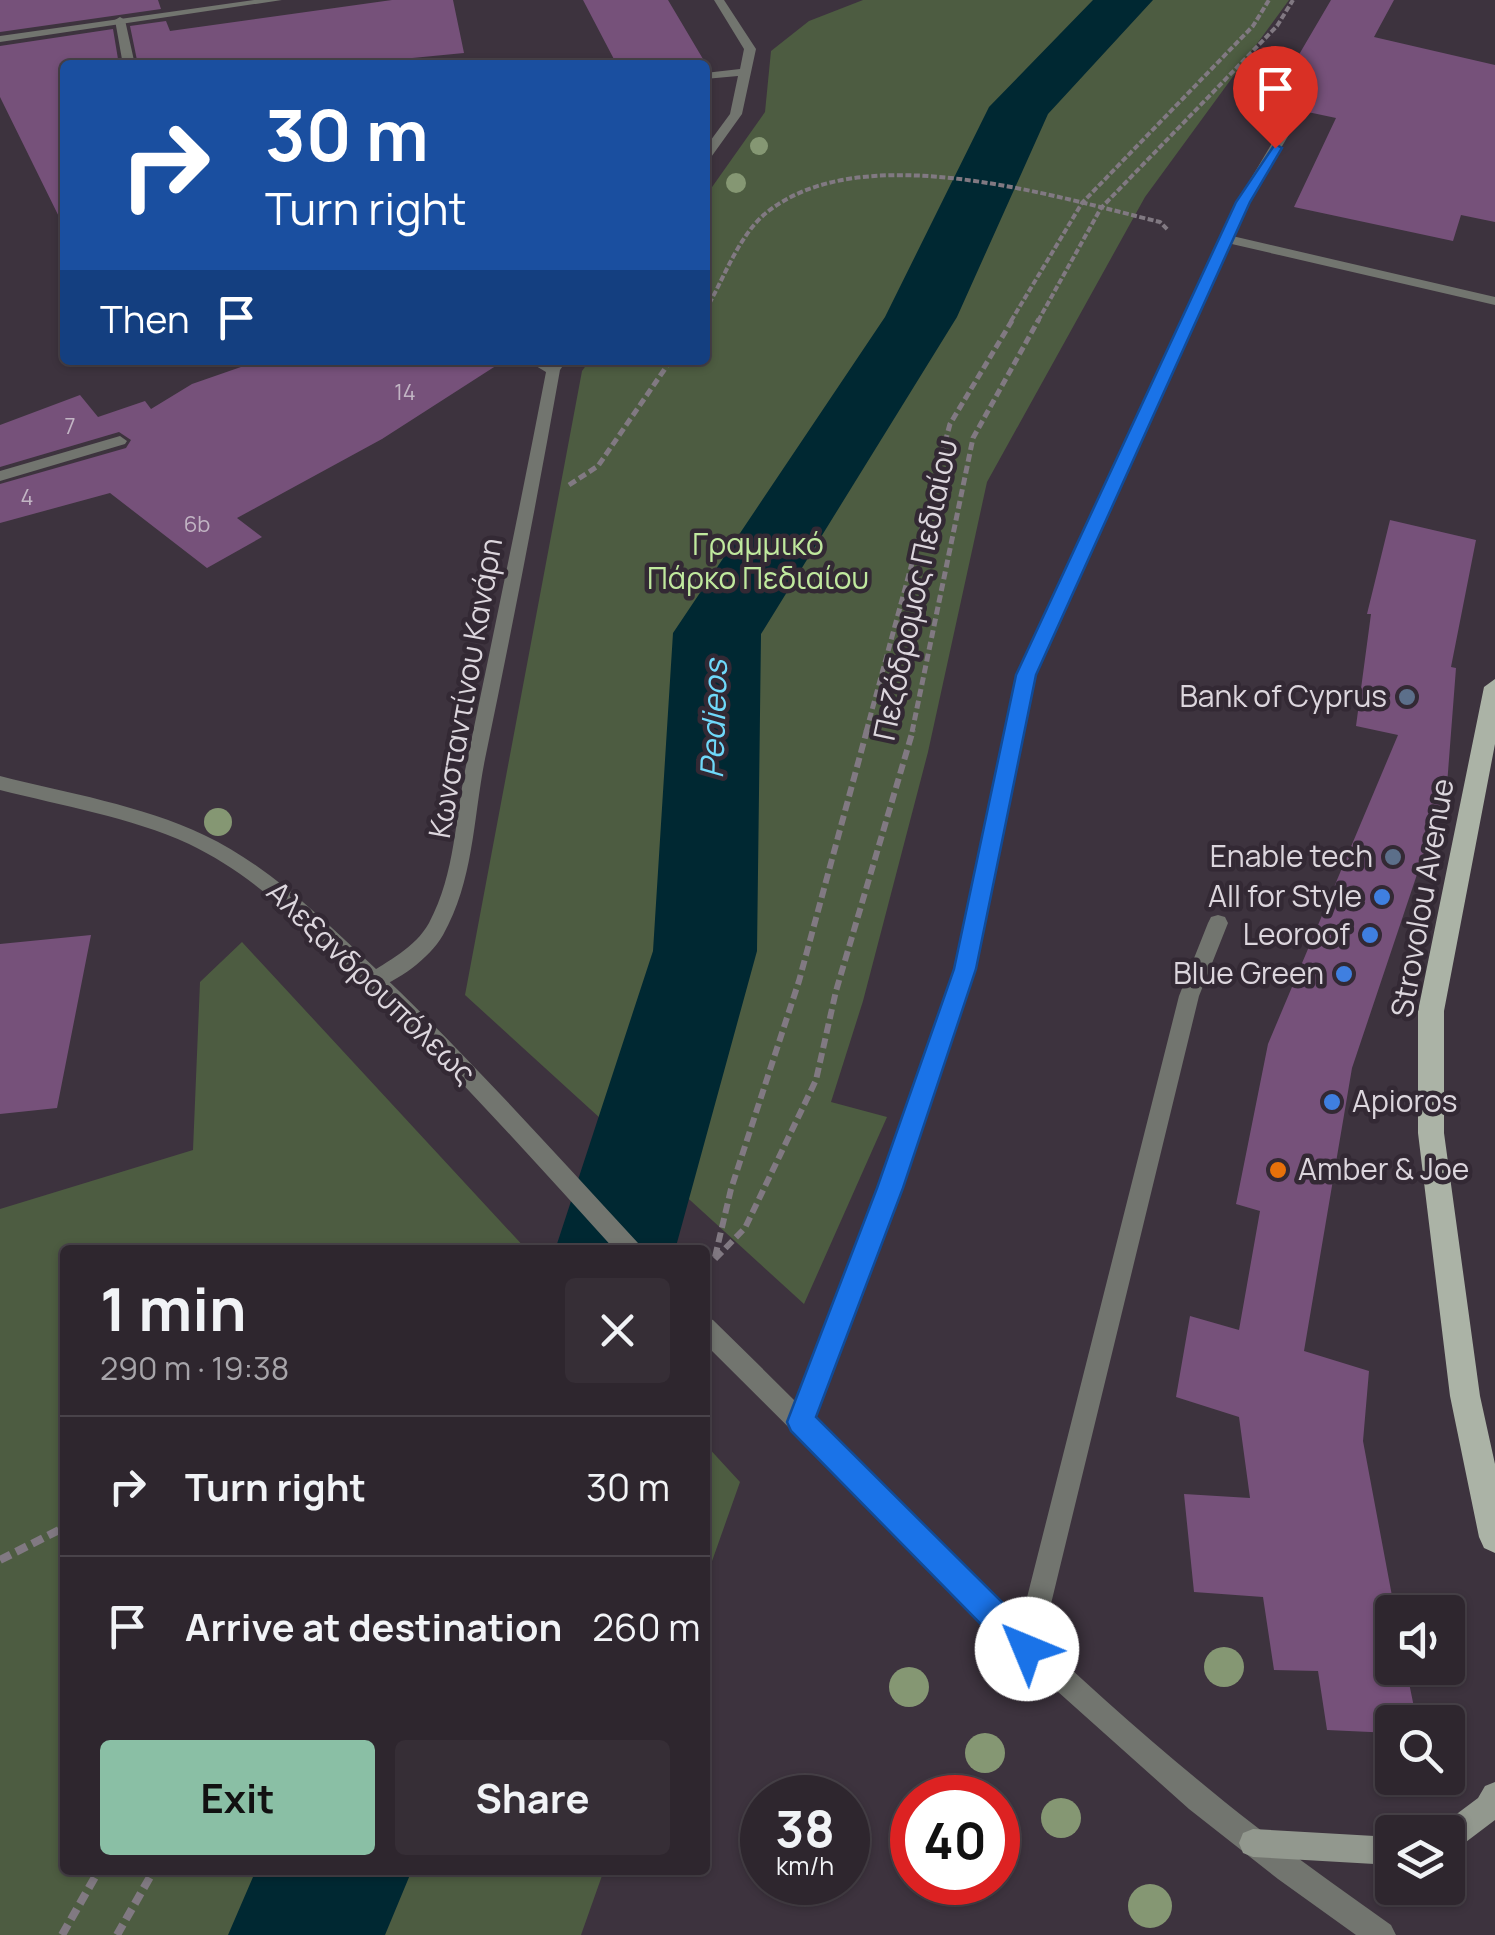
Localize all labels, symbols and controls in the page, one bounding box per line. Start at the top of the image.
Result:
pin [1233,46,1318,149]
icon: arrive [1248,61,1303,116]
text: 30 m [265,86,429,182]
icon: right [100,100,230,230]
text: Turn right [265,177,466,239]
icon: arrive [209,290,264,345]
text: Then [100,292,189,344]
house number: 14 [394,377,416,407]
house number: 7 [64,411,76,441]
street label: Πεζόδρομος Πεδιαίου [863,435,966,744]
house number: 4 [21,482,33,512]
house number: 6b [184,509,210,539]
park label: Γραμμικό Πάρκο Πεδιαίου [647,523,869,598]
street label: Κωνσταντίνου Κανάρη [418,534,511,841]
water label: Pedieos [689,657,737,779]
place label: Bank of Cyprus [1179,675,1387,716]
marker: Bank of Cyprus [1396,686,1418,708]
street label: Strovolou Avenue [1380,775,1463,1020]
place label: Enable tech [1210,835,1373,876]
marker: Enable tech [1382,846,1404,868]
street label: Αλεξανδρουπόλεως [259,871,486,1093]
place label: All for Style [1208,875,1362,916]
marker: All for Style [1371,886,1393,908]
place label: Leoroof [1243,913,1350,954]
marker: Leoroof [1359,924,1381,946]
place label: Blue Green [1173,952,1324,993]
marker: Blue Green [1333,963,1355,985]
place label: Apioros [1352,1080,1457,1121]
marker: Apioros [1321,1091,1343,1113]
place label: Amber & Joe [1298,1148,1469,1189]
marker: Amber & Joe [1267,1159,1289,1181]
text: 1 min [100,1267,247,1349]
button: close [565,1278,670,1383]
text: 290 m · 19:38 [100,1346,289,1390]
icon: right [100,1459,155,1514]
text: Turn right [185,1460,366,1512]
text: 30 m [586,1460,670,1512]
map controls [1375,1595,1465,1905]
button: sound [1375,1595,1465,1685]
position arrow [975,1597,1079,1701]
icon: arrive [100,1599,155,1654]
text: Arrive at destination [185,1600,562,1652]
text: 260 m [592,1600,700,1652]
button: search [1375,1705,1465,1795]
button: Exit [100,1740,375,1855]
button: Share [395,1740,670,1855]
speed limit sign: 40 [890,1775,1020,1905]
text: 38 [775,1794,835,1862]
button: layers [1375,1815,1465,1905]
text: km/h [776,1848,834,1883]

